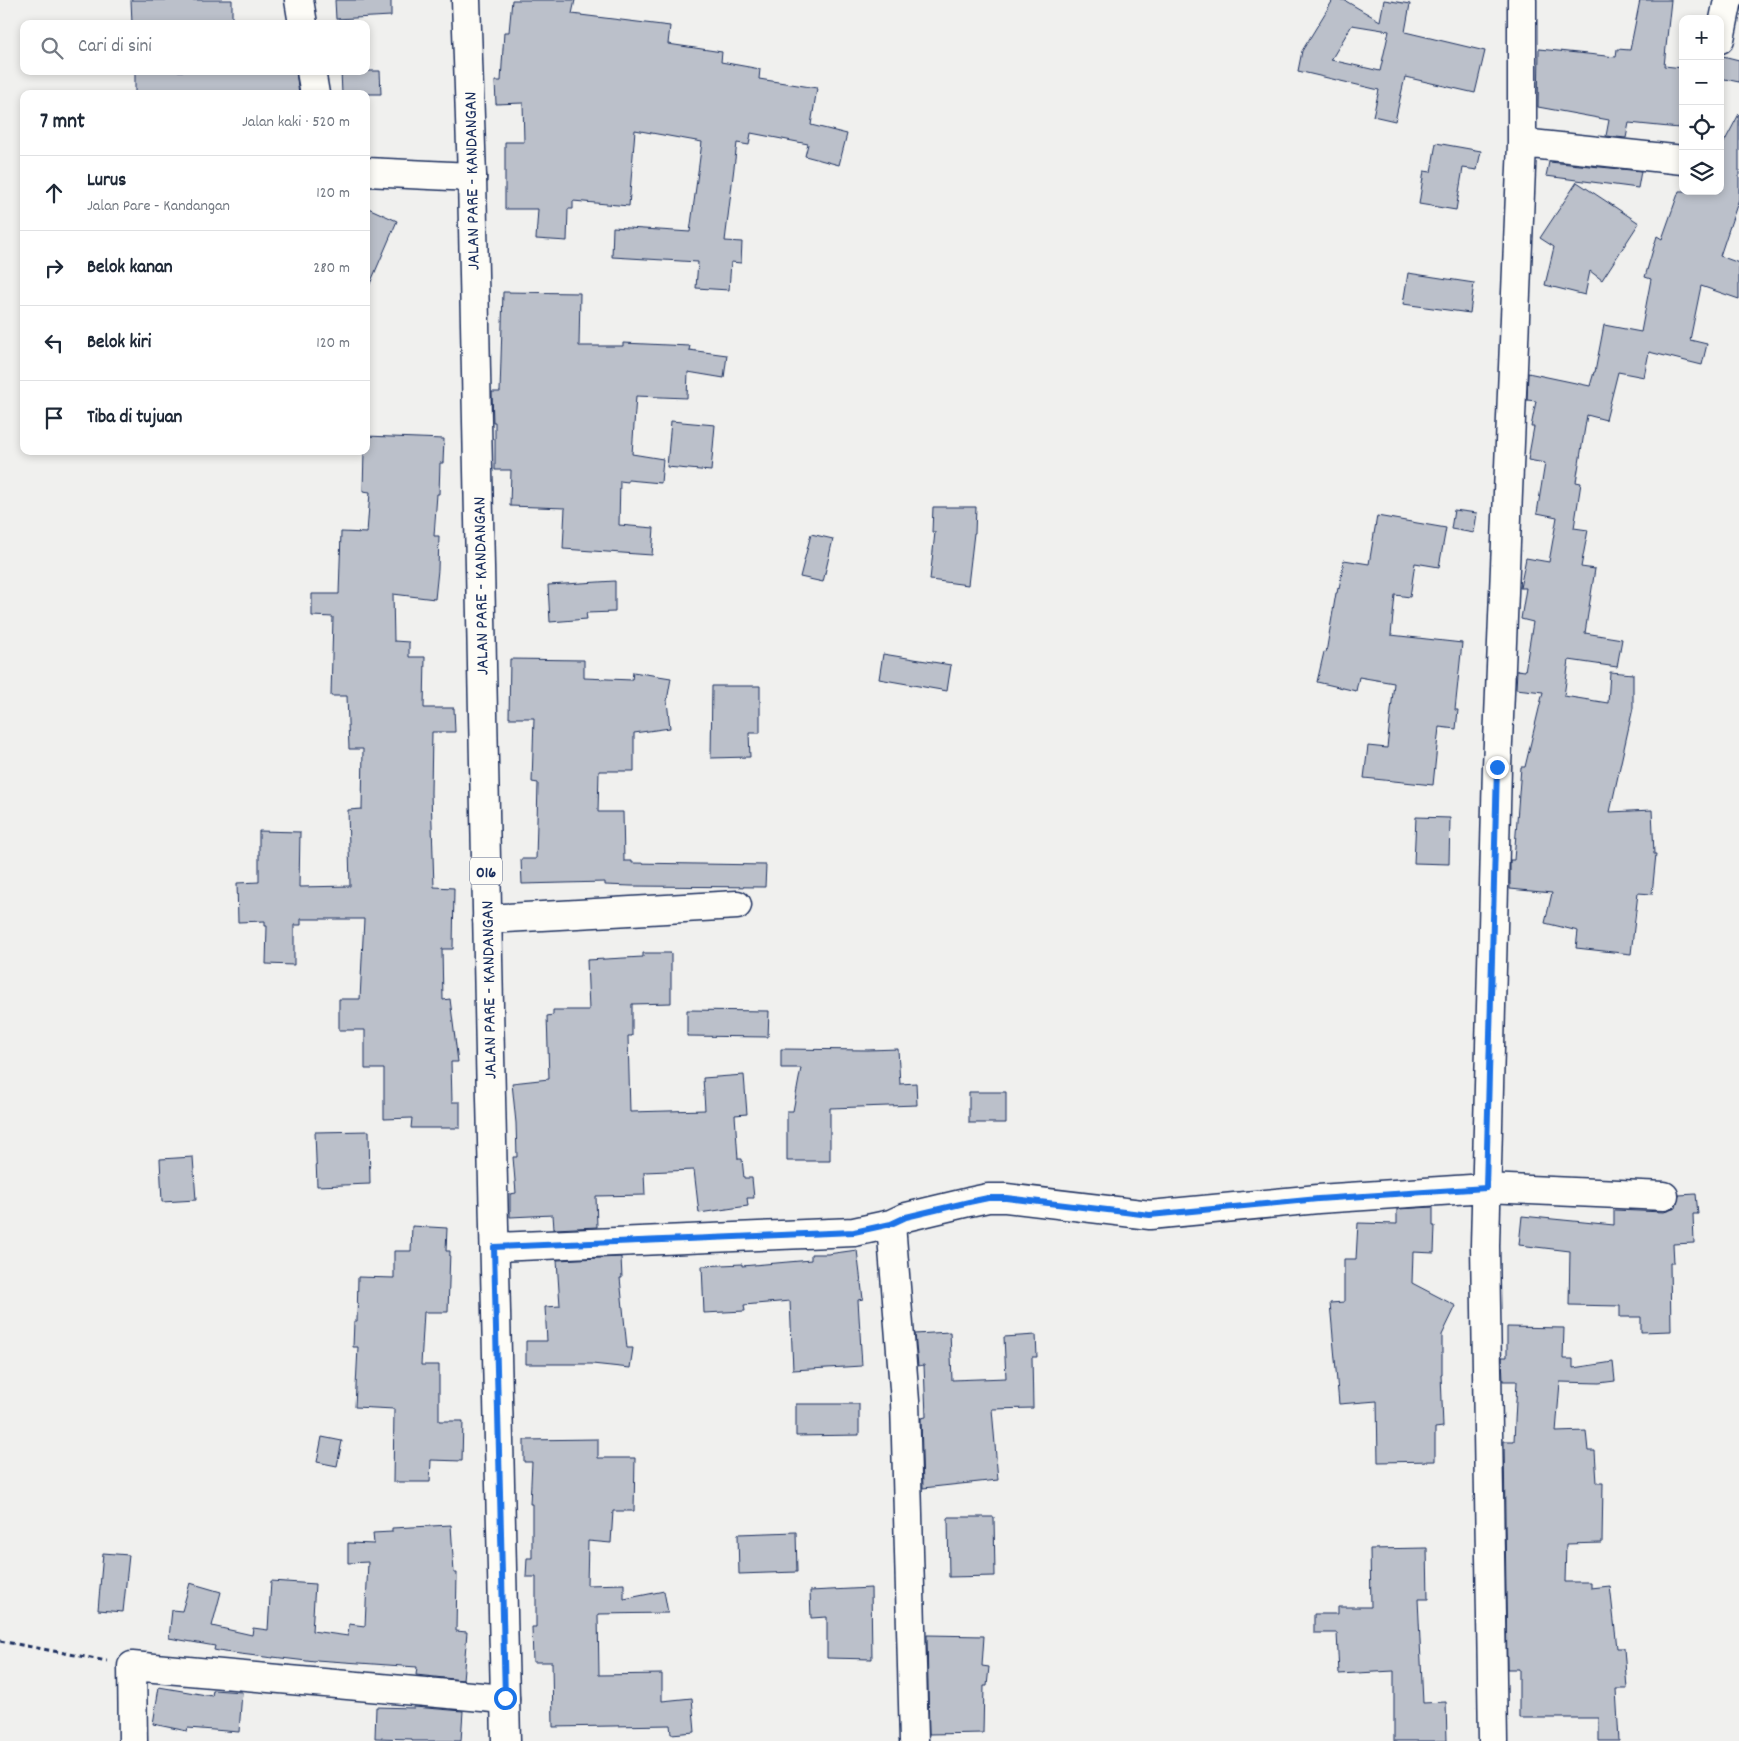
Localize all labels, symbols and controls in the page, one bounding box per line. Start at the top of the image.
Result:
map controls [1679,15,1724,195]
button: + [1679,15,1724,60]
search box [20,20,370,75]
icon: search [38,34,66,62]
text: Cari di sini [78,34,152,61]
button: − [1679,60,1724,105]
street label: JALAN PARE - KANDANGAN [459,91,488,271]
button: locate [1679,105,1724,150]
text: 7 mnt [40,108,85,138]
text: Jalan kaki · 520 m [242,111,350,134]
button: layers [1679,150,1724,195]
text: Lurus [87,168,126,195]
icon: ahead [40,179,68,207]
text: 120 m [316,182,350,205]
text: Jalan Pare - Kandangan [87,195,230,218]
icon: right [40,254,68,282]
text: Belok kanan [87,255,173,282]
text: 280 m [313,257,350,280]
icon: left [40,329,68,357]
text: Belok kiri [87,330,151,357]
text: 120 m [316,332,350,355]
icon: arrive [40,404,68,432]
text: Tiba di tujuan [87,405,182,432]
street label: JALAN PARE - KANDANGAN [468,496,497,676]
route end [1486,756,1509,779]
road number: 016 [470,858,502,884]
street label: JALAN PARE - KANDANGAN [476,900,505,1080]
route start [494,1687,517,1710]

